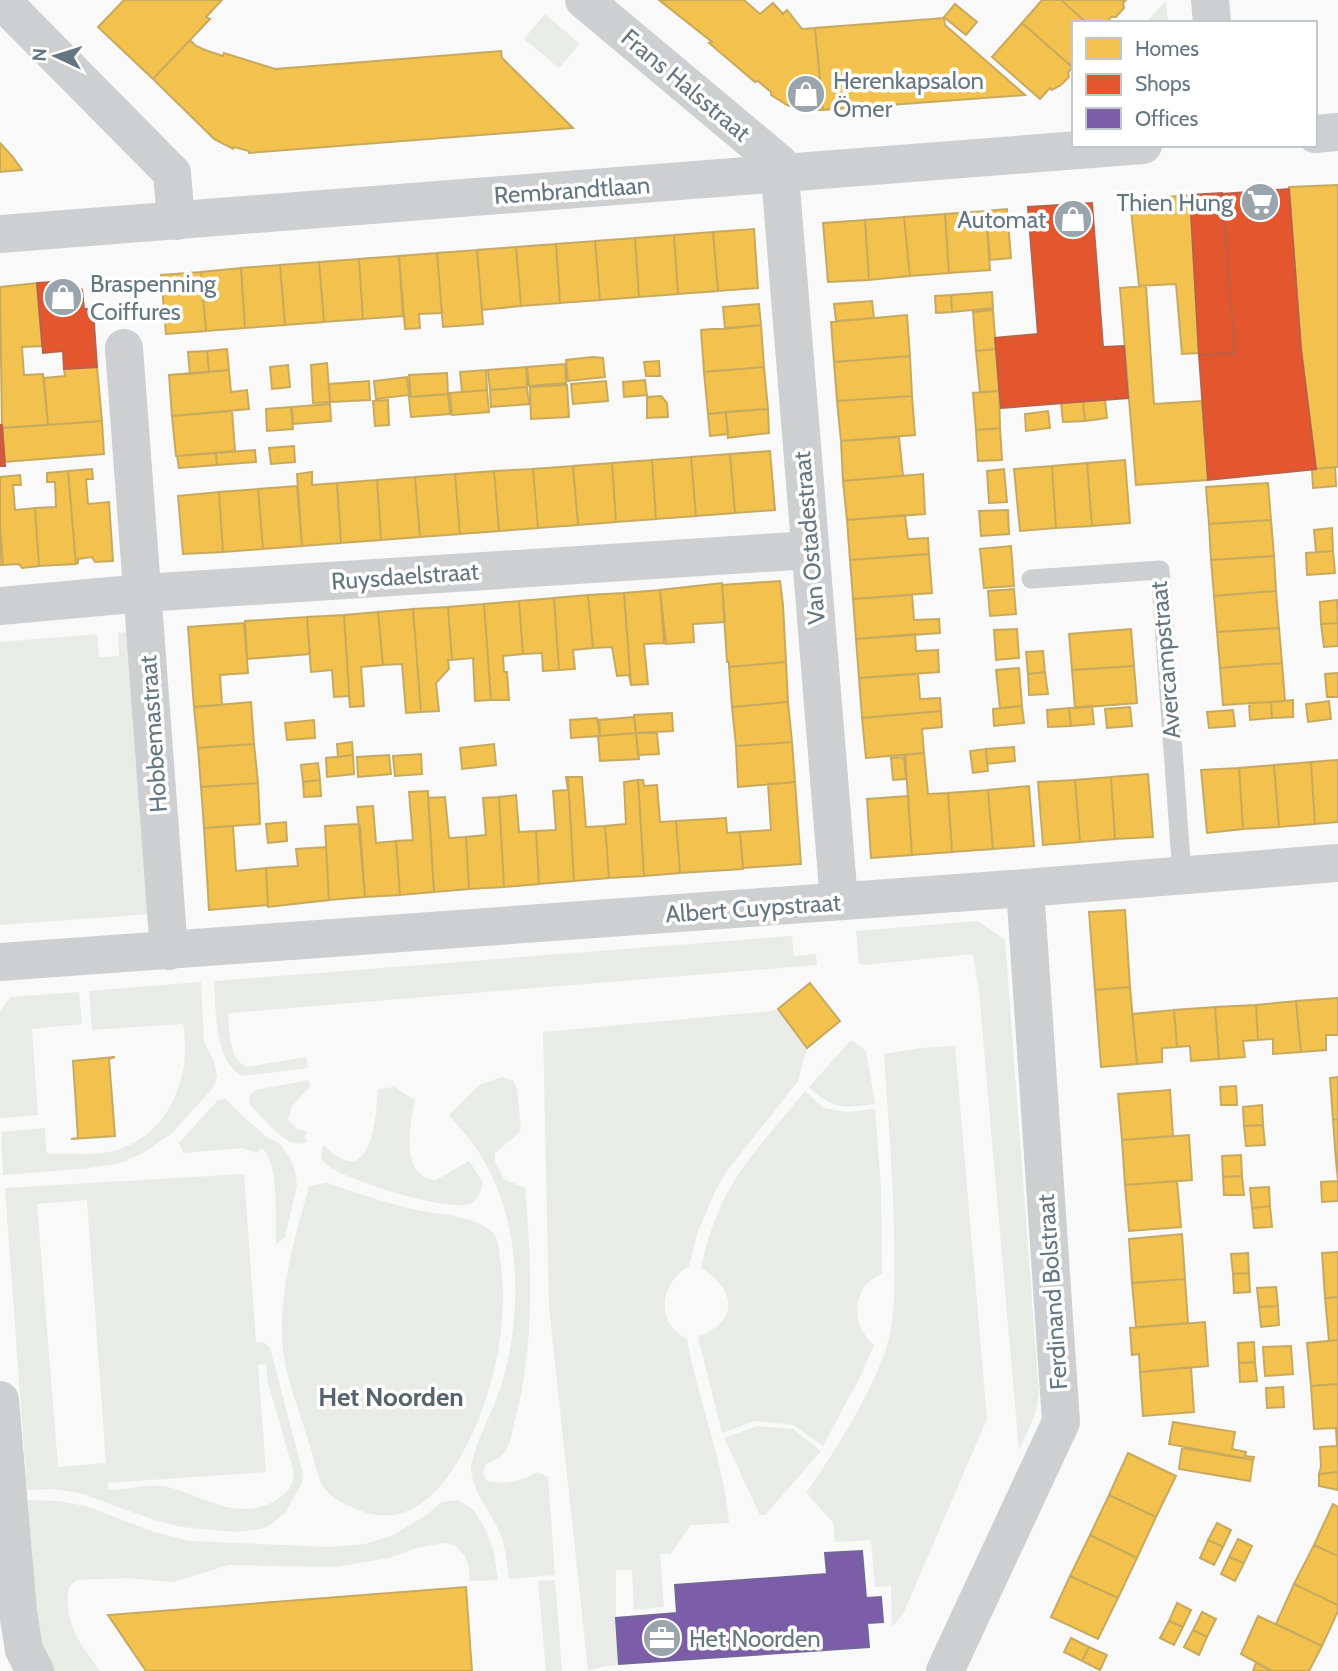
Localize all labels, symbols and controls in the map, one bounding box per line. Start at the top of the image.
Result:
north arrow [21,21,91,91]
legend [1072,21,1317,147]
street label: Frans Halsstraat [616,23,756,147]
text: Homes [1135,36,1199,61]
text: N [28,47,51,62]
place label: Herenkapsalon Ömer [833,66,984,123]
text: Shops [1135,71,1191,96]
shop icon: Herenkapsalon Ömer [785,73,827,115]
text: Offices [1135,106,1199,131]
street label: Rembrandtlaan [493,170,651,210]
supermarket icon: Thien Hung [1239,181,1281,223]
place label: Thien Hung [1117,188,1234,217]
shop icon: Automat [1052,198,1094,240]
place label: Automat [957,205,1046,234]
place label: Braspenning Coiffures [90,269,217,326]
shop icon: Braspenning Coiffures [42,276,84,318]
street label: Van Ostadestraat [787,450,831,626]
street label: Ruysdaelstraat [330,556,480,596]
street label: Avercampstraat [1144,580,1186,740]
street label: Hobbemastraat [133,654,173,814]
street label: Albert Cuypstraat [664,887,842,929]
street label: Ferdinand Bolstraat [1031,1193,1073,1391]
district label: Het Noorden [318,1381,464,1413]
office icon: Het Noorden [641,1617,683,1659]
place label: Het Noorden [689,1624,821,1653]

